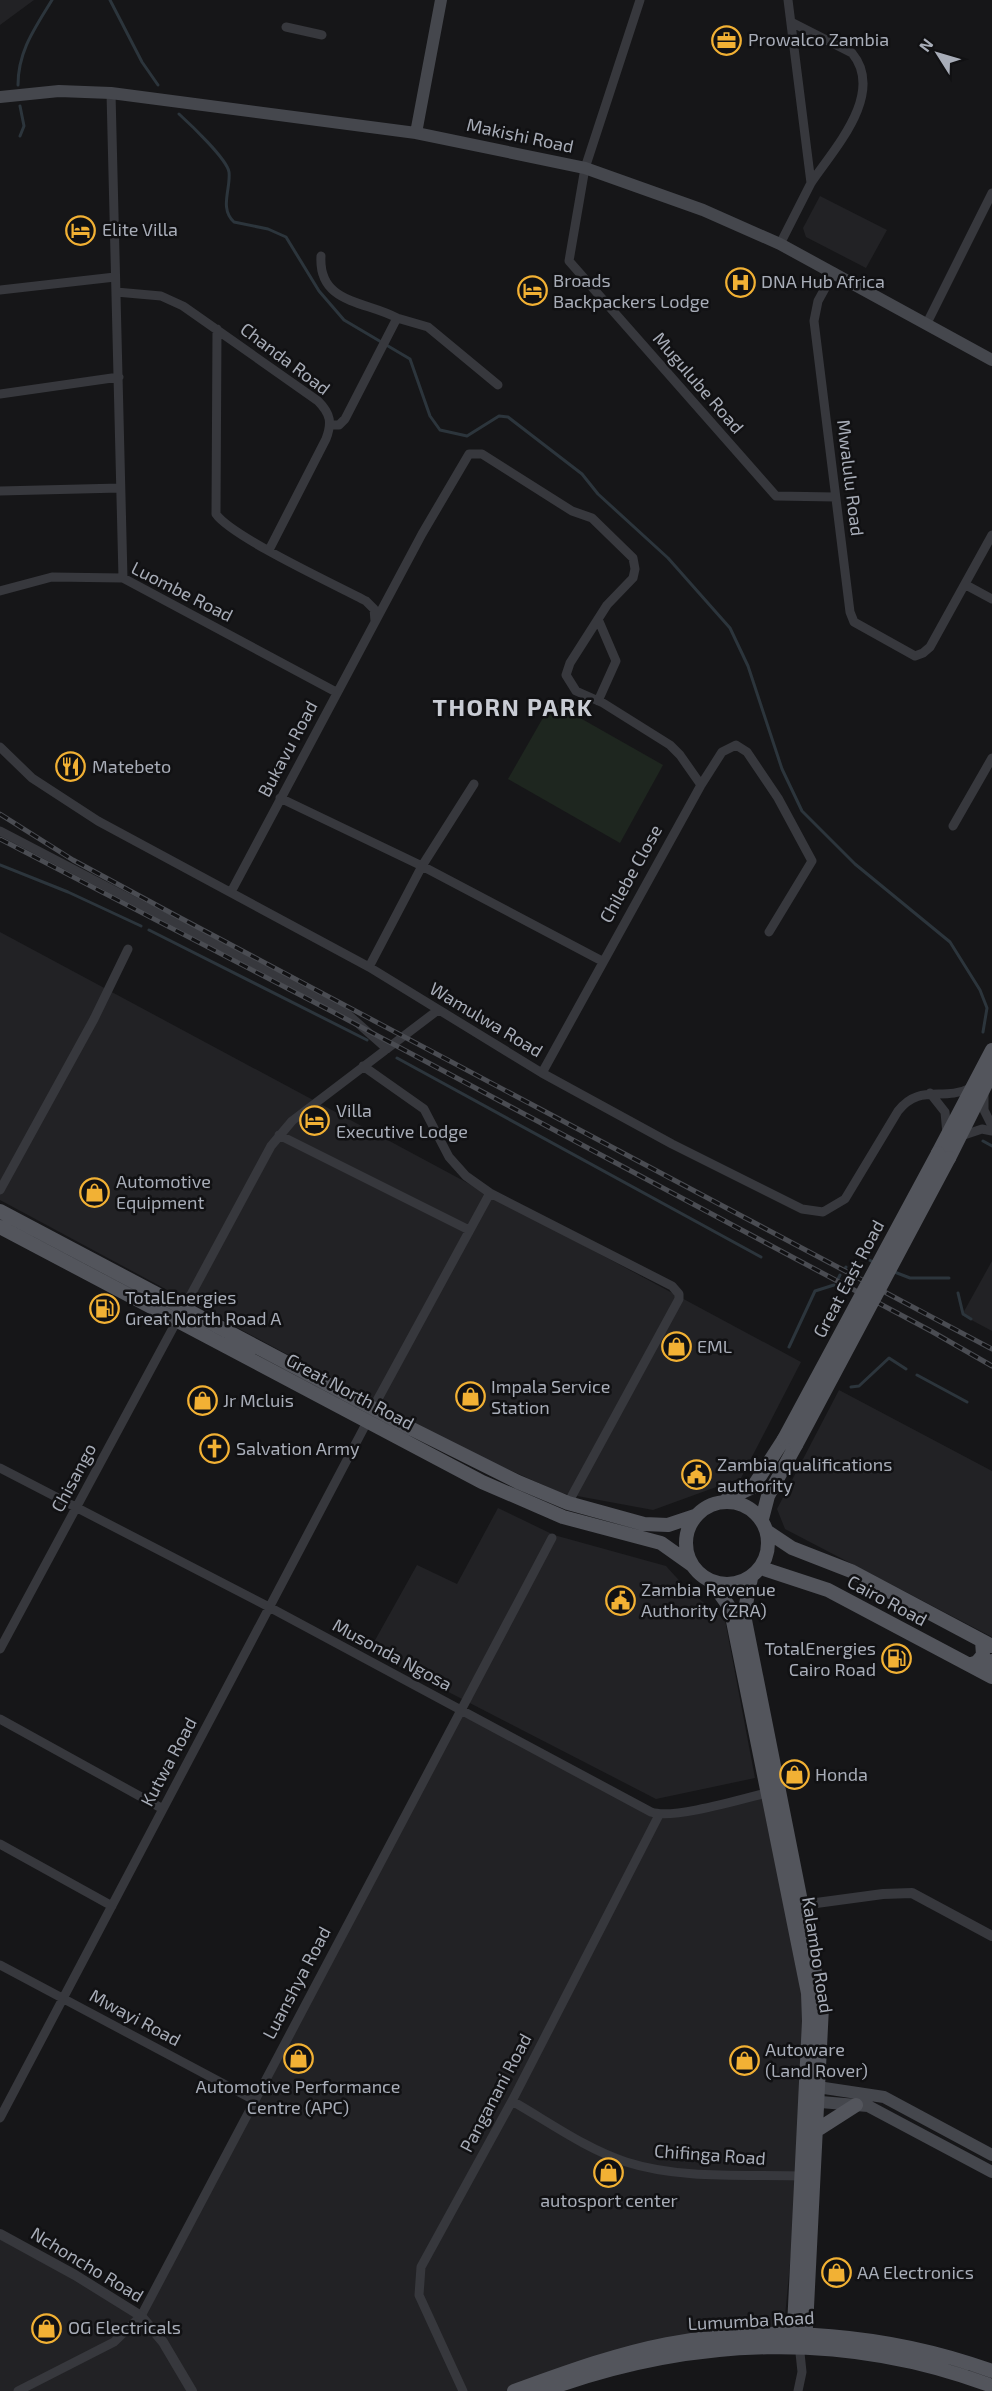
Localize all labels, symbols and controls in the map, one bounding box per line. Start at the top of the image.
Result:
office icon: Prowalco Zambia [711,24,743,56]
north arrow [908,24,968,84]
place label: Prowalco Zambia [748,28,889,50]
text: N [915,34,937,55]
street label: Makishi Road [465,113,576,157]
hotel icon: Elite Villa [65,214,97,246]
place label: Elite Villa [102,218,178,240]
hospital icon: DNA Hub Africa [724,266,756,298]
place label: Broads Backpackers Lodge [553,269,709,312]
place label: DNA Hub Africa [761,270,885,292]
hotel icon: Broads Backpackers Lodge [516,275,548,307]
street label: Chanda Road [236,317,335,399]
street label: Mugulube Road [649,327,749,438]
street label: Mwalulu Road [833,418,869,537]
street label: Luombe Road [128,556,237,626]
district label: THORN PARK [432,692,594,721]
street label: Bukavu Road [253,697,322,800]
restaurant icon: Matebeto [55,751,87,783]
place label: Matebeto [92,755,171,777]
street label: Chilebe Close [594,821,666,926]
street label: Wamulwa Road [426,977,547,1062]
place label: Villa Executive Lodge [336,1099,468,1142]
hotel icon: Villa Executive Lodge [299,1105,331,1137]
place label: Automotive Equipment [116,1170,211,1213]
shop icon: Automotive Equipment [79,1176,111,1208]
street label: Great East Road [808,1216,888,1341]
place label: TotalEnergies Great North Road A [125,1286,282,1329]
fuel station icon: TotalEnergies Great North Road A [88,1292,120,1324]
shop icon: EML [660,1331,692,1363]
place label: EML [697,1335,732,1357]
street label: Great North Road [283,1348,418,1434]
place label: Impala Service Station [491,1375,610,1418]
shop icon: Impala Service Station [454,1381,486,1413]
shop icon: Jr Mcluis [186,1385,218,1417]
place label: Jr Mcluis [223,1389,294,1411]
church icon: Salvation Army [199,1433,231,1465]
place label: Salvation Army [236,1437,360,1459]
street label: Chisango [46,1439,100,1516]
place label: Zambia qualifications authority [717,1453,892,1496]
public building icon: Zambia qualifications authority [680,1459,712,1491]
street label: Cairo Road [844,1570,931,1630]
place label: Zambia Revenue Authority (ZRA) [641,1578,776,1621]
public building icon: Zambia Revenue Authority (ZRA) [604,1584,636,1616]
street label: Musonda Ngosa [329,1613,456,1695]
place label: TotalEnergies Cairo Road [765,1637,876,1680]
fuel station icon: TotalEnergies Cairo Road [881,1643,913,1675]
street label: Kutwa Road [135,1713,201,1810]
shop icon: Honda [778,1759,810,1791]
place label: Honda [815,1763,868,1785]
street label: Kalambo Road [798,1895,838,2015]
street label: Luanshya Road [257,1923,335,2043]
street label: Mwayi Road [86,1984,185,2050]
street label: Panganani Road [455,2029,536,2156]
place label: Autoware (Land Rover) [765,2038,868,2081]
shop icon: Automotive Performance Centre (APC) [282,2042,314,2074]
shop icon: Autoware (Land Rover) [728,2044,760,2076]
place label: Automotive Performance Centre (APC) [196,2075,400,2118]
street label: Chifinga Road [654,2139,767,2169]
shop icon: autosport center [593,2156,625,2188]
place label: autosport center [540,2189,678,2211]
street label: Nchoncho Road [27,2222,148,2306]
shop icon: AA Electronics [820,2257,852,2289]
place label: AA Electronics [857,2261,974,2283]
street label: Lumumba Road [687,2306,815,2334]
shop icon: OG Electricals [31,2312,63,2344]
place label: OG Electricals [68,2316,181,2338]

